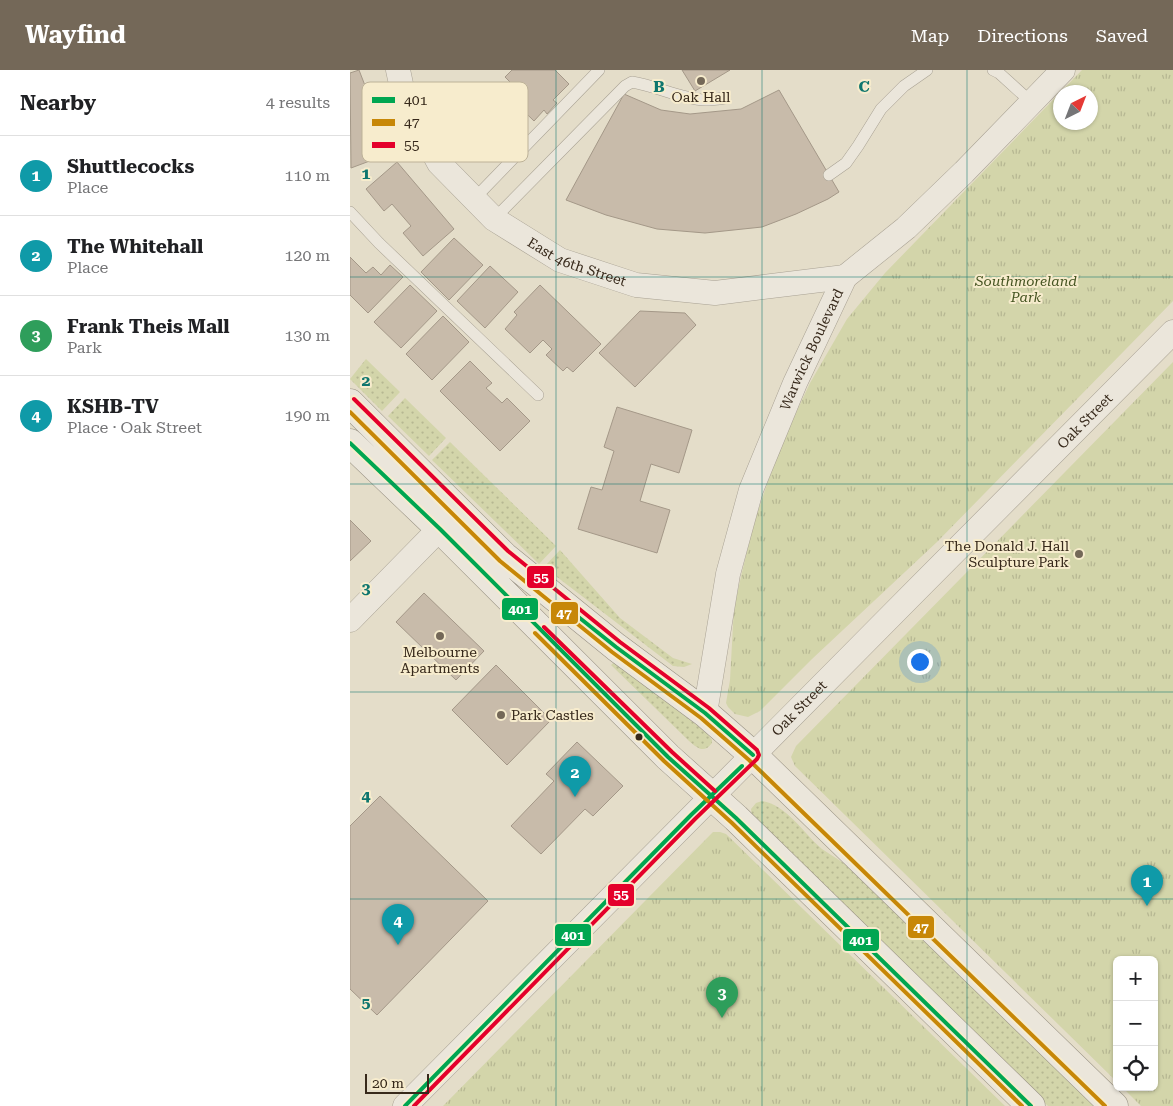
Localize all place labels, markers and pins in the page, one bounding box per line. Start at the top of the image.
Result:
marker: Oak Hall [695,75,707,87]
place label: Oak Hall [672,89,731,105]
place label: The Donald J. Hall Sculpture Park [945,538,1070,570]
marker: The Donald J. Hall Sculpture Park [1073,548,1085,560]
marker: Melbourne Apartments [434,630,446,642]
place label: Melbourne Apartments [401,644,480,676]
place label: Park Castles [511,707,594,723]
marker: Park Castles [495,709,507,721]
unlabelled marker [634,732,644,742]
pin: 2 [559,756,591,797]
pin: 1 [1131,865,1163,906]
pin: 4 [382,904,414,945]
pin: 3 [706,977,738,1018]

